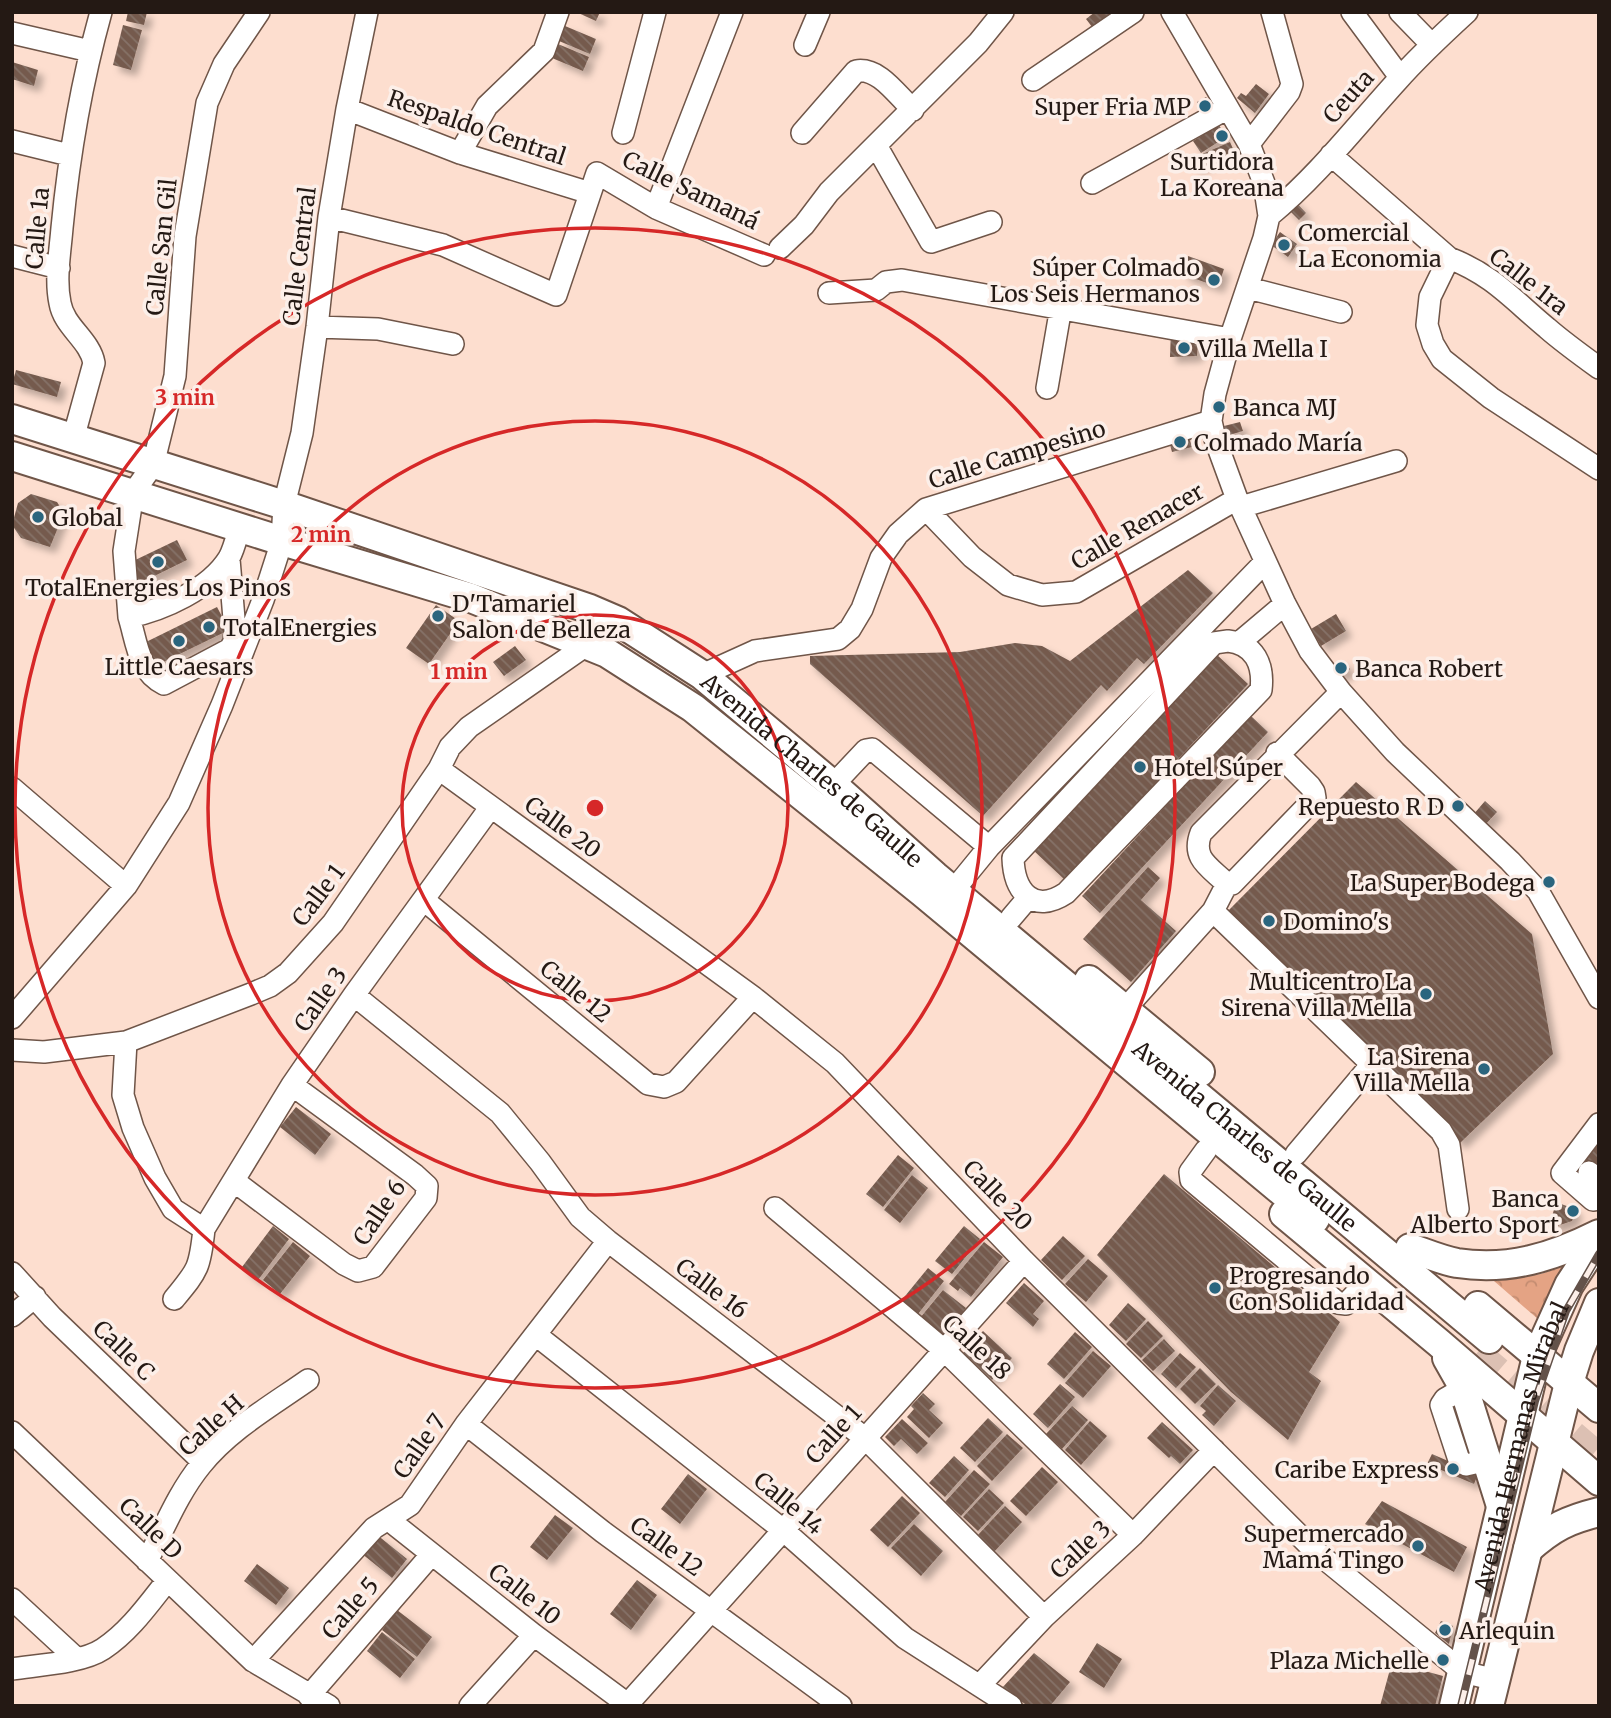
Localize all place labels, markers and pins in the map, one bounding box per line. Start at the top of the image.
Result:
place label: Super Fria MP [1034,92,1191,121]
marker: Super Fria MP [1197,98,1213,114]
marker: Surtidora La Koreana [1214,128,1230,144]
place label: Surtidora La Koreana [1160,147,1284,202]
place label: Comercial La Economia [1298,218,1442,273]
marker: Comercial La Economia [1276,237,1292,253]
place label: Súper Colmado Los Seis Hermanos [990,253,1200,308]
marker: Súper Colmado Los Seis Hermanos [1206,272,1222,288]
place label: Villa Mella I [1197,334,1328,363]
marker: Villa Mella I [1176,340,1192,356]
place label: Banca MJ [1233,393,1337,422]
marker: Banca MJ [1211,399,1227,415]
place label: Colmado María [1194,428,1363,457]
marker: Colmado María [1172,434,1188,450]
place label: Global [52,503,123,532]
marker: Global [30,509,46,525]
marker: TotalEnergies Los Pinos [150,554,166,570]
place label: TotalEnergies Los Pinos [25,573,291,602]
place label: D'Tamariel Salon de Belleza [452,589,631,644]
marker: D'Tamariel Salon de Belleza [430,608,446,624]
place label: TotalEnergies [223,613,377,642]
marker: TotalEnergies [201,619,217,635]
marker: Little Caesars [171,633,187,649]
place label: Little Caesars [104,652,254,681]
place label: Banca Robert [1355,654,1503,683]
marker: Banca Robert [1333,660,1349,676]
place label: Hotel Súper [1154,753,1283,782]
marker: Hotel Súper [1132,759,1148,775]
place label: Repuesto R D [1298,792,1444,821]
centre of rings [583,796,607,820]
marker: Repuesto R D [1450,798,1466,814]
place label: La Super Bodega [1350,868,1535,897]
marker: La Super Bodega [1541,874,1557,890]
place label: Domino's [1283,907,1389,936]
marker: Domino's [1261,913,1277,929]
place label: Multicentro La Sirena Villa Mella [1221,967,1412,1022]
marker: Multicentro La Sirena Villa Mella [1418,986,1434,1002]
place label: La Sirena Villa Mella [1353,1042,1470,1097]
marker: La Sirena Villa Mella [1476,1061,1492,1077]
place label: Banca Alberto Sport [1410,1184,1559,1239]
marker: Banca Alberto Sport [1565,1203,1581,1219]
place label: Progresando Con Solidaridad [1229,1261,1404,1316]
marker: Progresando Con Solidaridad [1207,1280,1223,1296]
place label: Caribe Express [1275,1455,1439,1484]
marker: Caribe Express [1445,1461,1461,1477]
place label: Supermercado Mamá Tingo [1243,1519,1404,1574]
marker: Supermercado Mamá Tingo [1410,1538,1426,1554]
place label: Arlequin [1458,1616,1555,1645]
marker: Arlequin [1437,1622,1453,1638]
place label: Plaza Michelle [1269,1646,1429,1675]
marker: Plaza Michelle [1435,1652,1451,1668]

